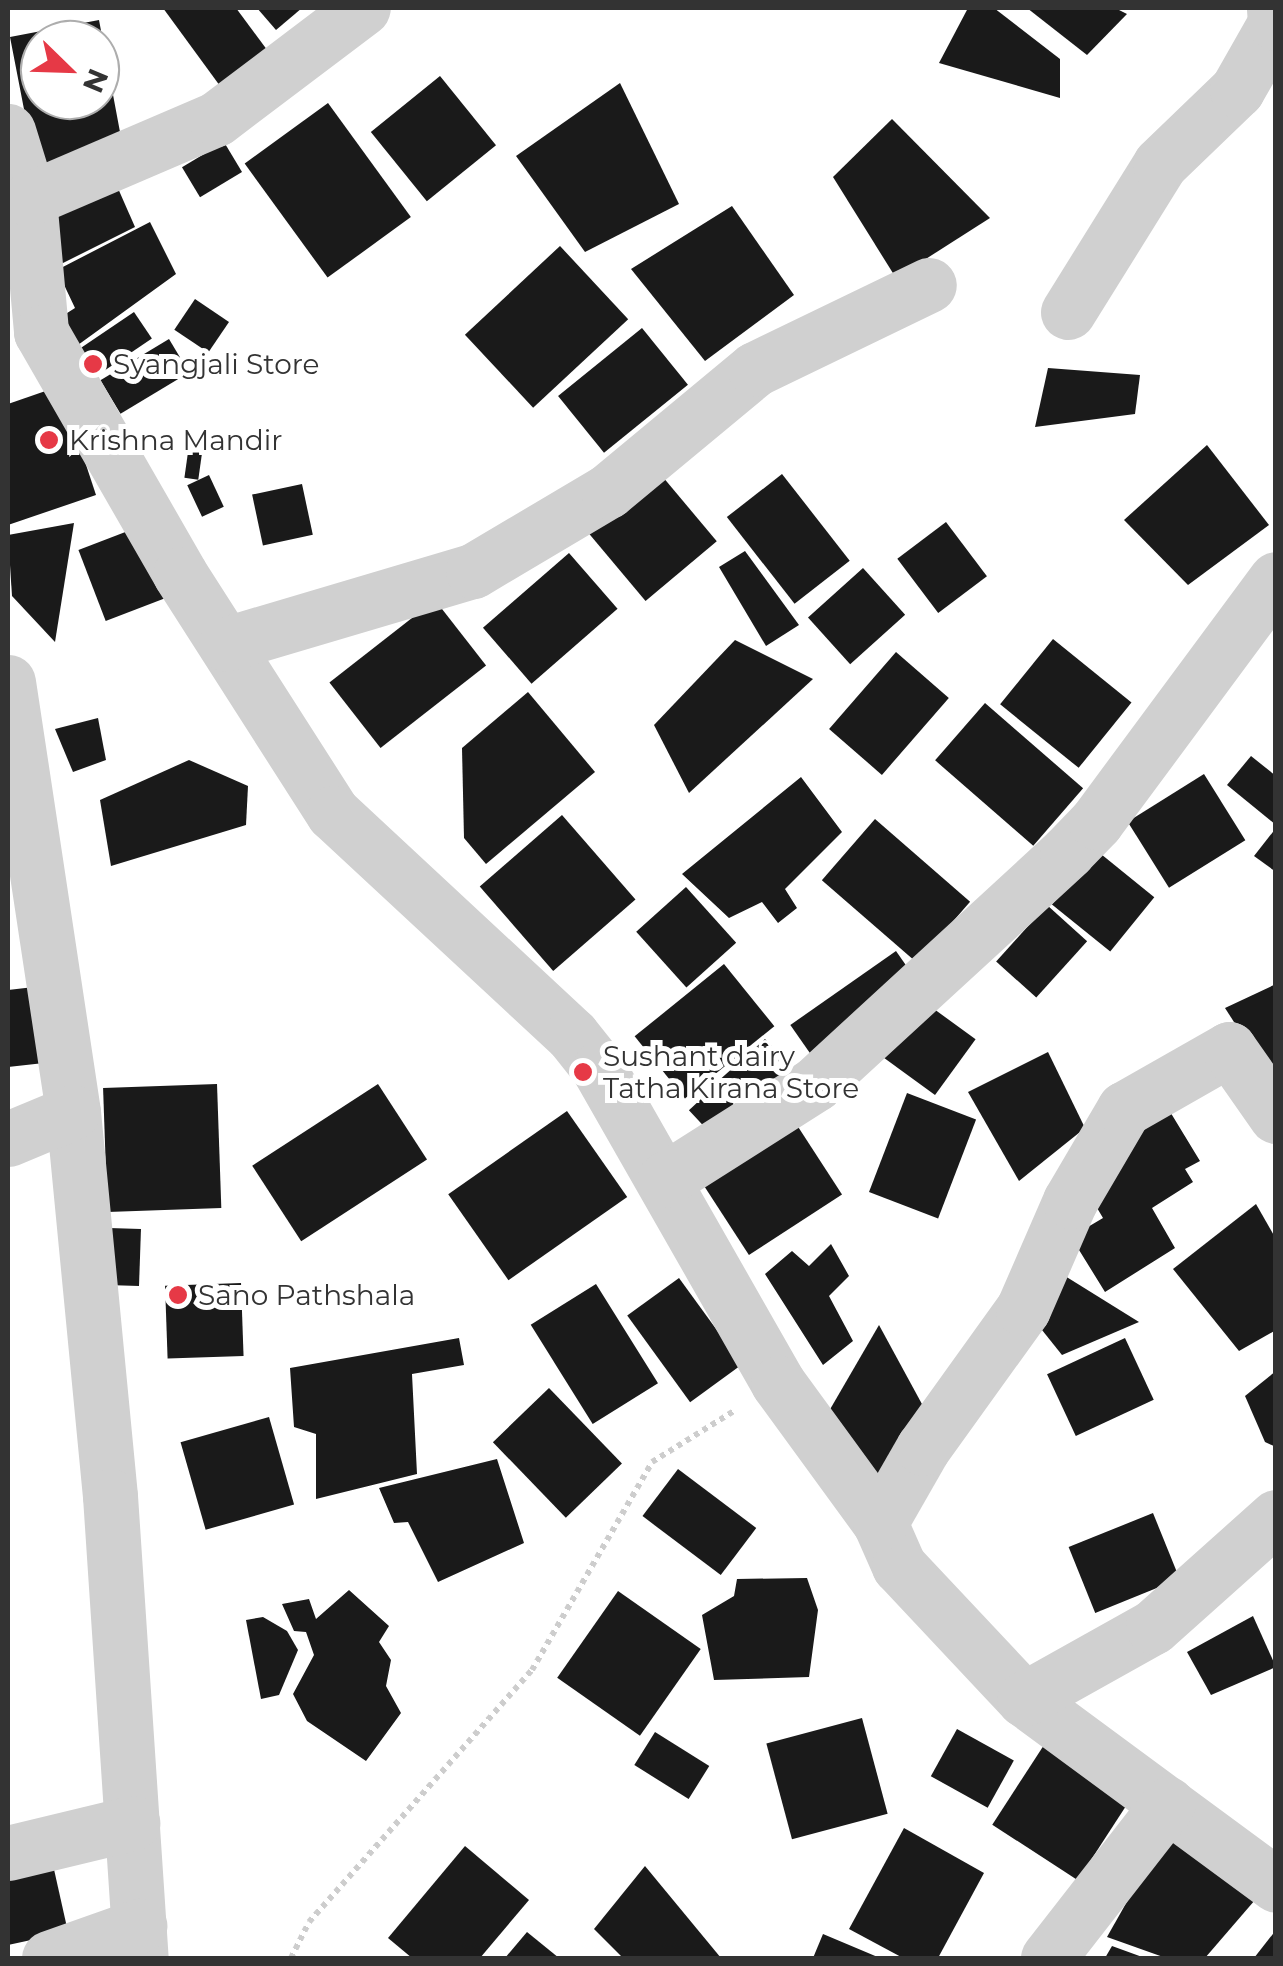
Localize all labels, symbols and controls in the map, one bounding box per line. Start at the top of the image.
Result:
north arrow [20,20,120,120]
text: N [76,64,116,98]
place label: Syangjali Store [113,347,319,381]
marker: Syangjali Store [82,353,104,375]
place label: Krishna Mandir [69,423,282,457]
marker: Krishna Mandir [38,429,60,451]
place label: Sushant dairy Tatha Kirana Store [603,1039,859,1105]
marker: Sushant dairy Tatha Kirana Store [572,1061,594,1083]
place label: Sano Pathshala [198,1278,415,1312]
marker: Sano Pathshala [167,1284,189,1306]

